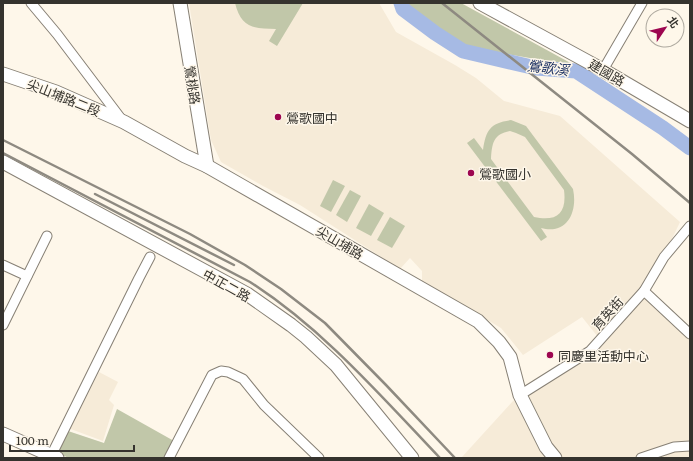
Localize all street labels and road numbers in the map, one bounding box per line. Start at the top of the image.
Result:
street label: 建國路 [585,54,629,90]
street label: 鶯桃路 [181,64,205,106]
street label: 尖山埔路二段 [24,74,104,120]
street label: 尖山埔路 [313,221,367,263]
street label: 中正二路 [200,264,254,306]
street label: 育英街 [587,292,627,334]

